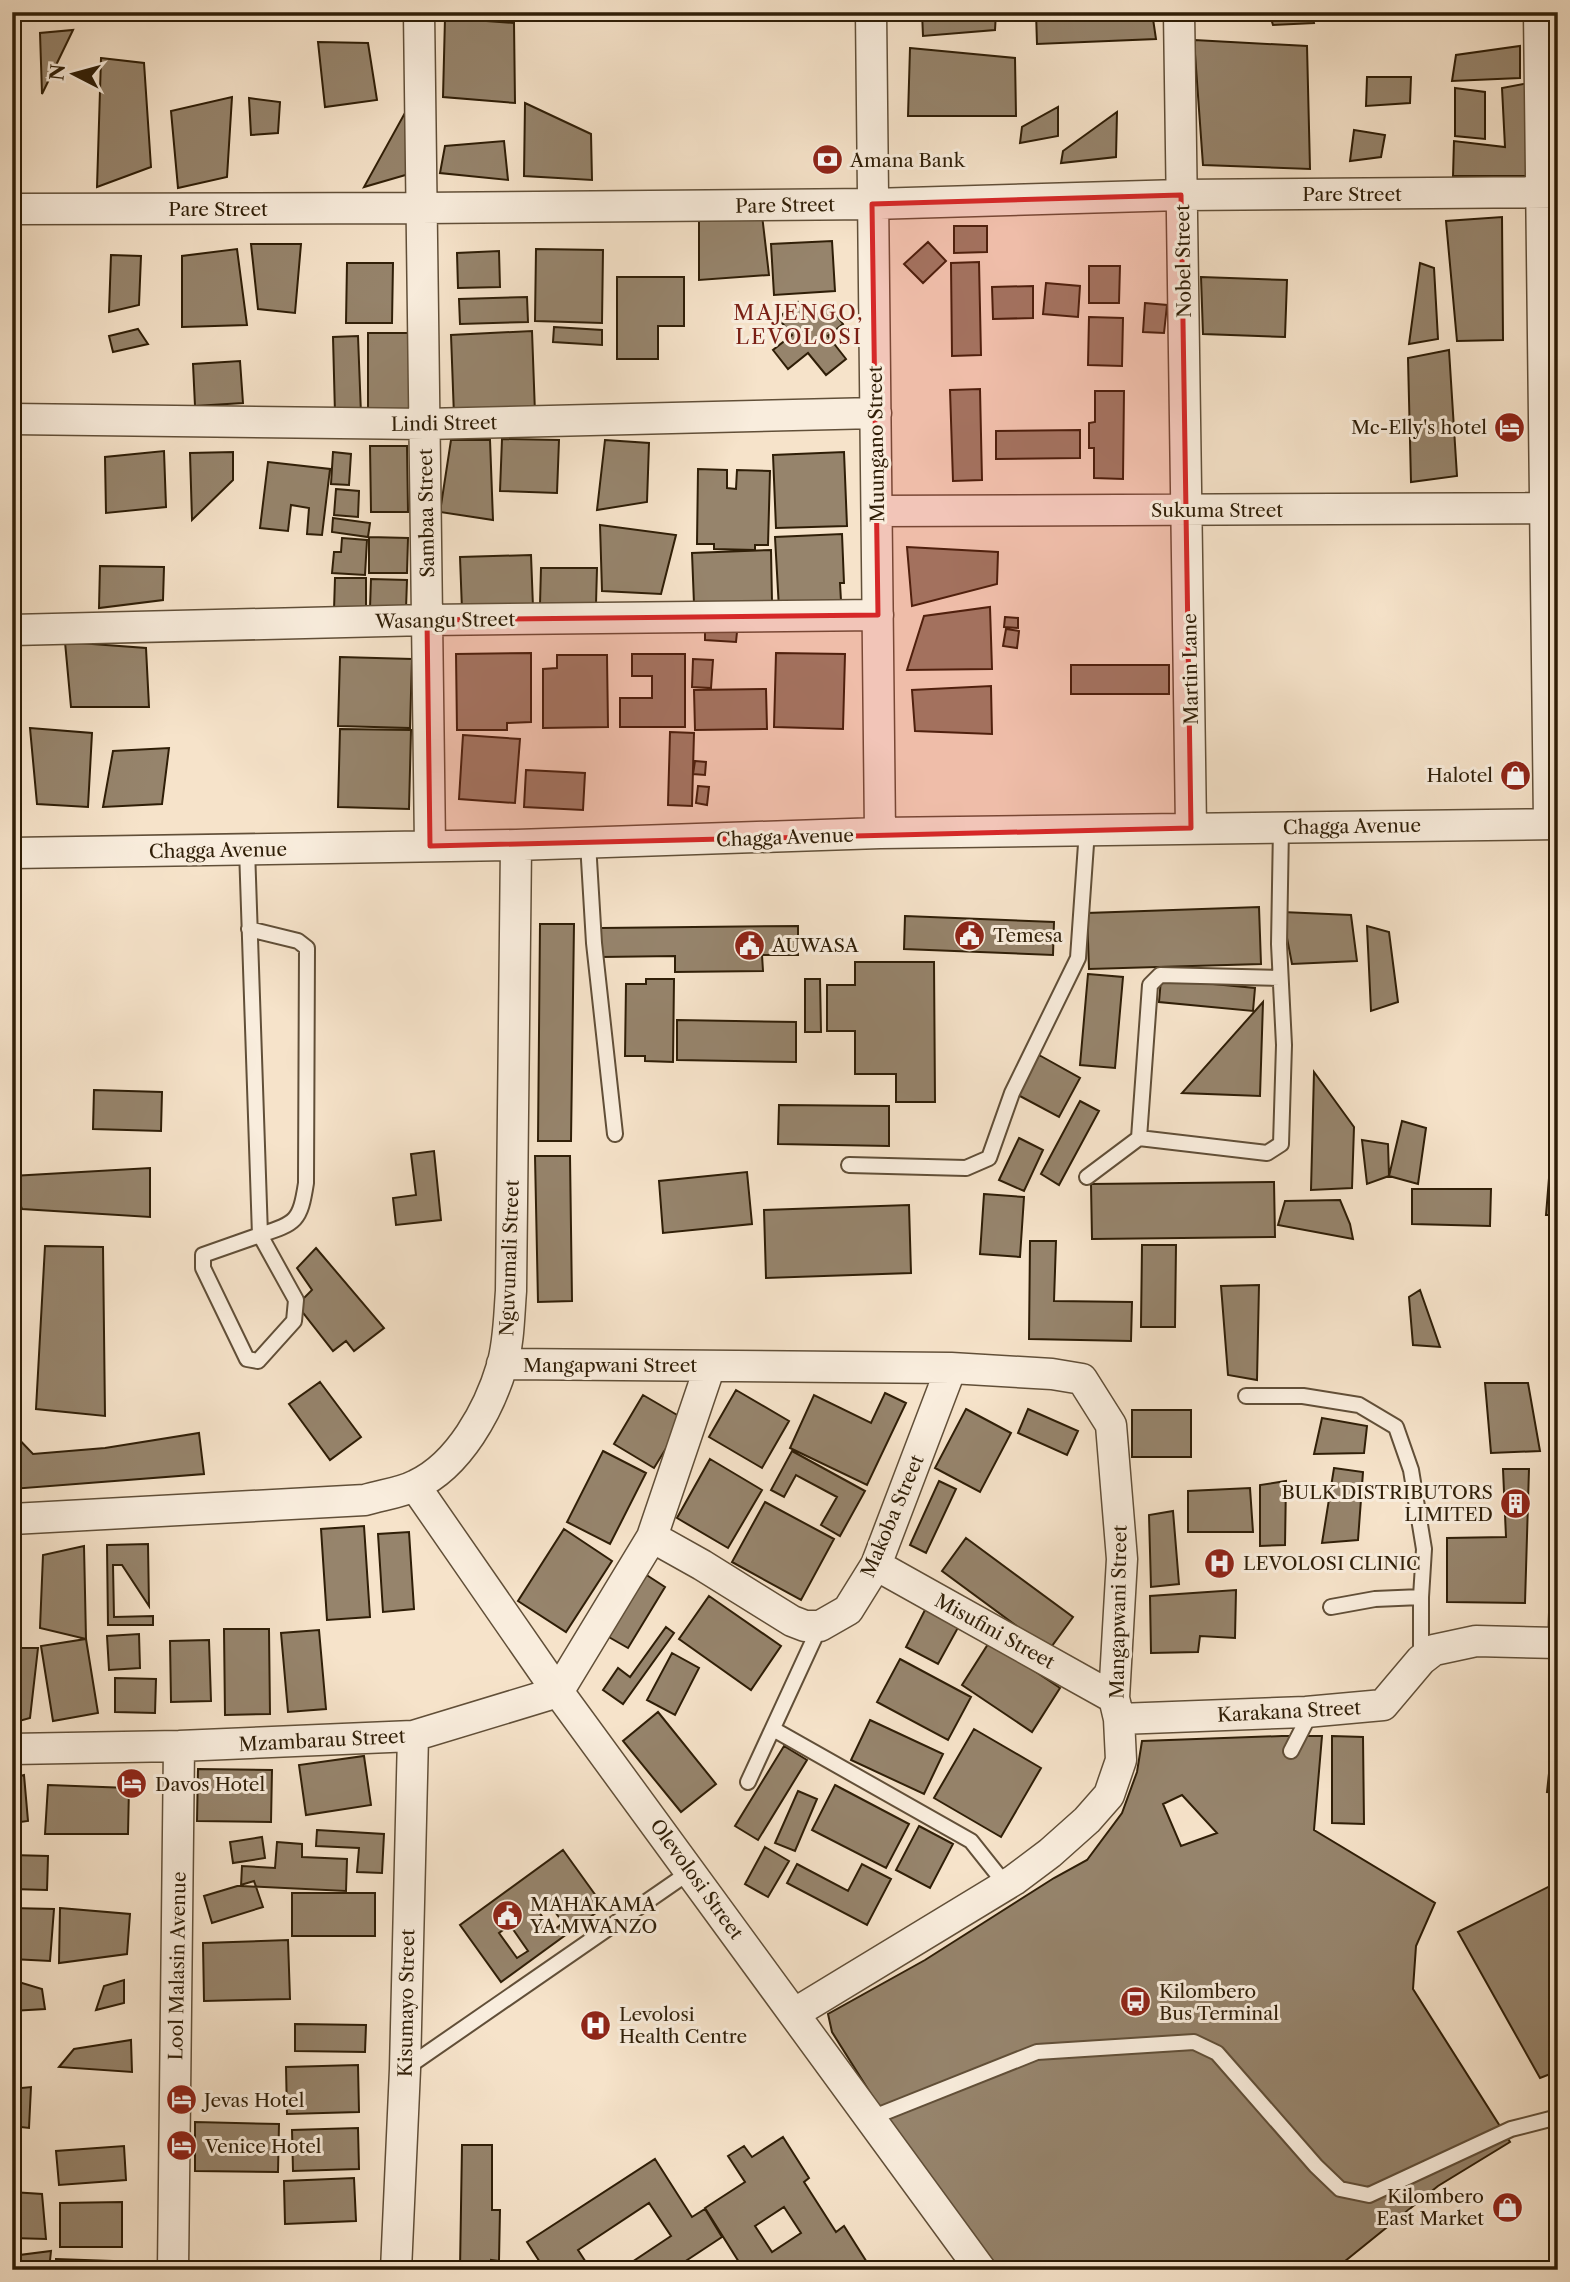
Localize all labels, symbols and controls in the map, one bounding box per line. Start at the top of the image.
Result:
north arrow [38,38,108,108]
text: N [45,63,70,82]
bank icon: Amana Bank [810,143,844,177]
place label: Amana Bank [849,149,966,172]
street label: Pare Street [1302,183,1402,206]
street label: Pare Street [735,193,835,218]
street label: Pare Street [168,198,268,221]
street label: Nobel Street [1171,204,1196,318]
district label: MAJENGO, LEVOLOSI [733,300,865,349]
street label: Muungano Street [864,365,889,522]
hotel icon: Mc-Elly's hotel [1493,410,1527,444]
street label: Lindi Street [391,411,498,436]
place label: Mc-Elly's hotel [1351,416,1487,439]
street label: Sambaa Street [414,448,439,578]
street label: Sukuma Street [1151,499,1283,522]
street label: Wasangu Street [374,608,515,633]
street label: Martin Lane [1178,613,1203,725]
shop icon: Halotel [1499,758,1533,792]
place label: Halotel [1427,764,1493,787]
street label: Chagga Avenue [1283,814,1421,839]
street label: Chagga Avenue [716,824,854,851]
street label: Chagga Avenue [149,838,287,863]
public building icon: Temesa [953,918,987,952]
place label: Temesa [993,924,1063,947]
public building icon: AUWASA [732,928,766,962]
place label: AUWASA [771,934,859,957]
street label: Nguvumali Street [495,1179,524,1337]
street label: Mangapwani Street [523,1354,697,1377]
street label: Makoba Street [856,1451,929,1581]
place label: BULK DISTRIBUTORS LIMITED [1281,1481,1493,1526]
building icon: BULK DISTRIBUTORS LIMITED [1499,1486,1533,1520]
street label: Mangapwani Street [1105,1525,1132,1699]
hospital icon: LEVOLOSI CLINIC [1203,1546,1237,1580]
place label: LEVOLOSI CLINIC [1243,1552,1421,1575]
street label: Misufini Street [931,1589,1059,1674]
street label: Karakana Street [1217,1696,1362,1727]
street label: Mzambarau Street [238,1725,406,1756]
hotel icon: Davos Hotel [115,1767,149,1801]
place label: Davos Hotel [155,1773,265,1796]
street label: Olevolosi Street [645,1815,748,1944]
street label: Lool Malasin Avenue [164,1871,191,2061]
place label: MAHAKAMA YA MWANZO [529,1893,657,1938]
public building icon: MAHAKAMA YA MWANZO [490,1898,524,1932]
street label: Kisumayo Street [394,1928,419,2077]
place label: Kilombero Bus Terminal [1159,1980,1279,2025]
bus stop icon: Kilombero Bus Terminal [1119,1985,1153,2019]
place label: Levolosi Health Centre [619,2003,747,2048]
hospital icon: Levolosi Health Centre [579,2008,613,2042]
hotel icon: Jevas Hotel [164,2083,198,2117]
place label: Jevas Hotel [201,2089,305,2112]
hotel icon: Venice Hotel [165,2129,199,2163]
place label: Venice Hotel [204,2135,322,2158]
place label: Kilombero East Market [1376,2185,1484,2230]
shop icon: Kilombero East Market [1490,2190,1524,2224]

